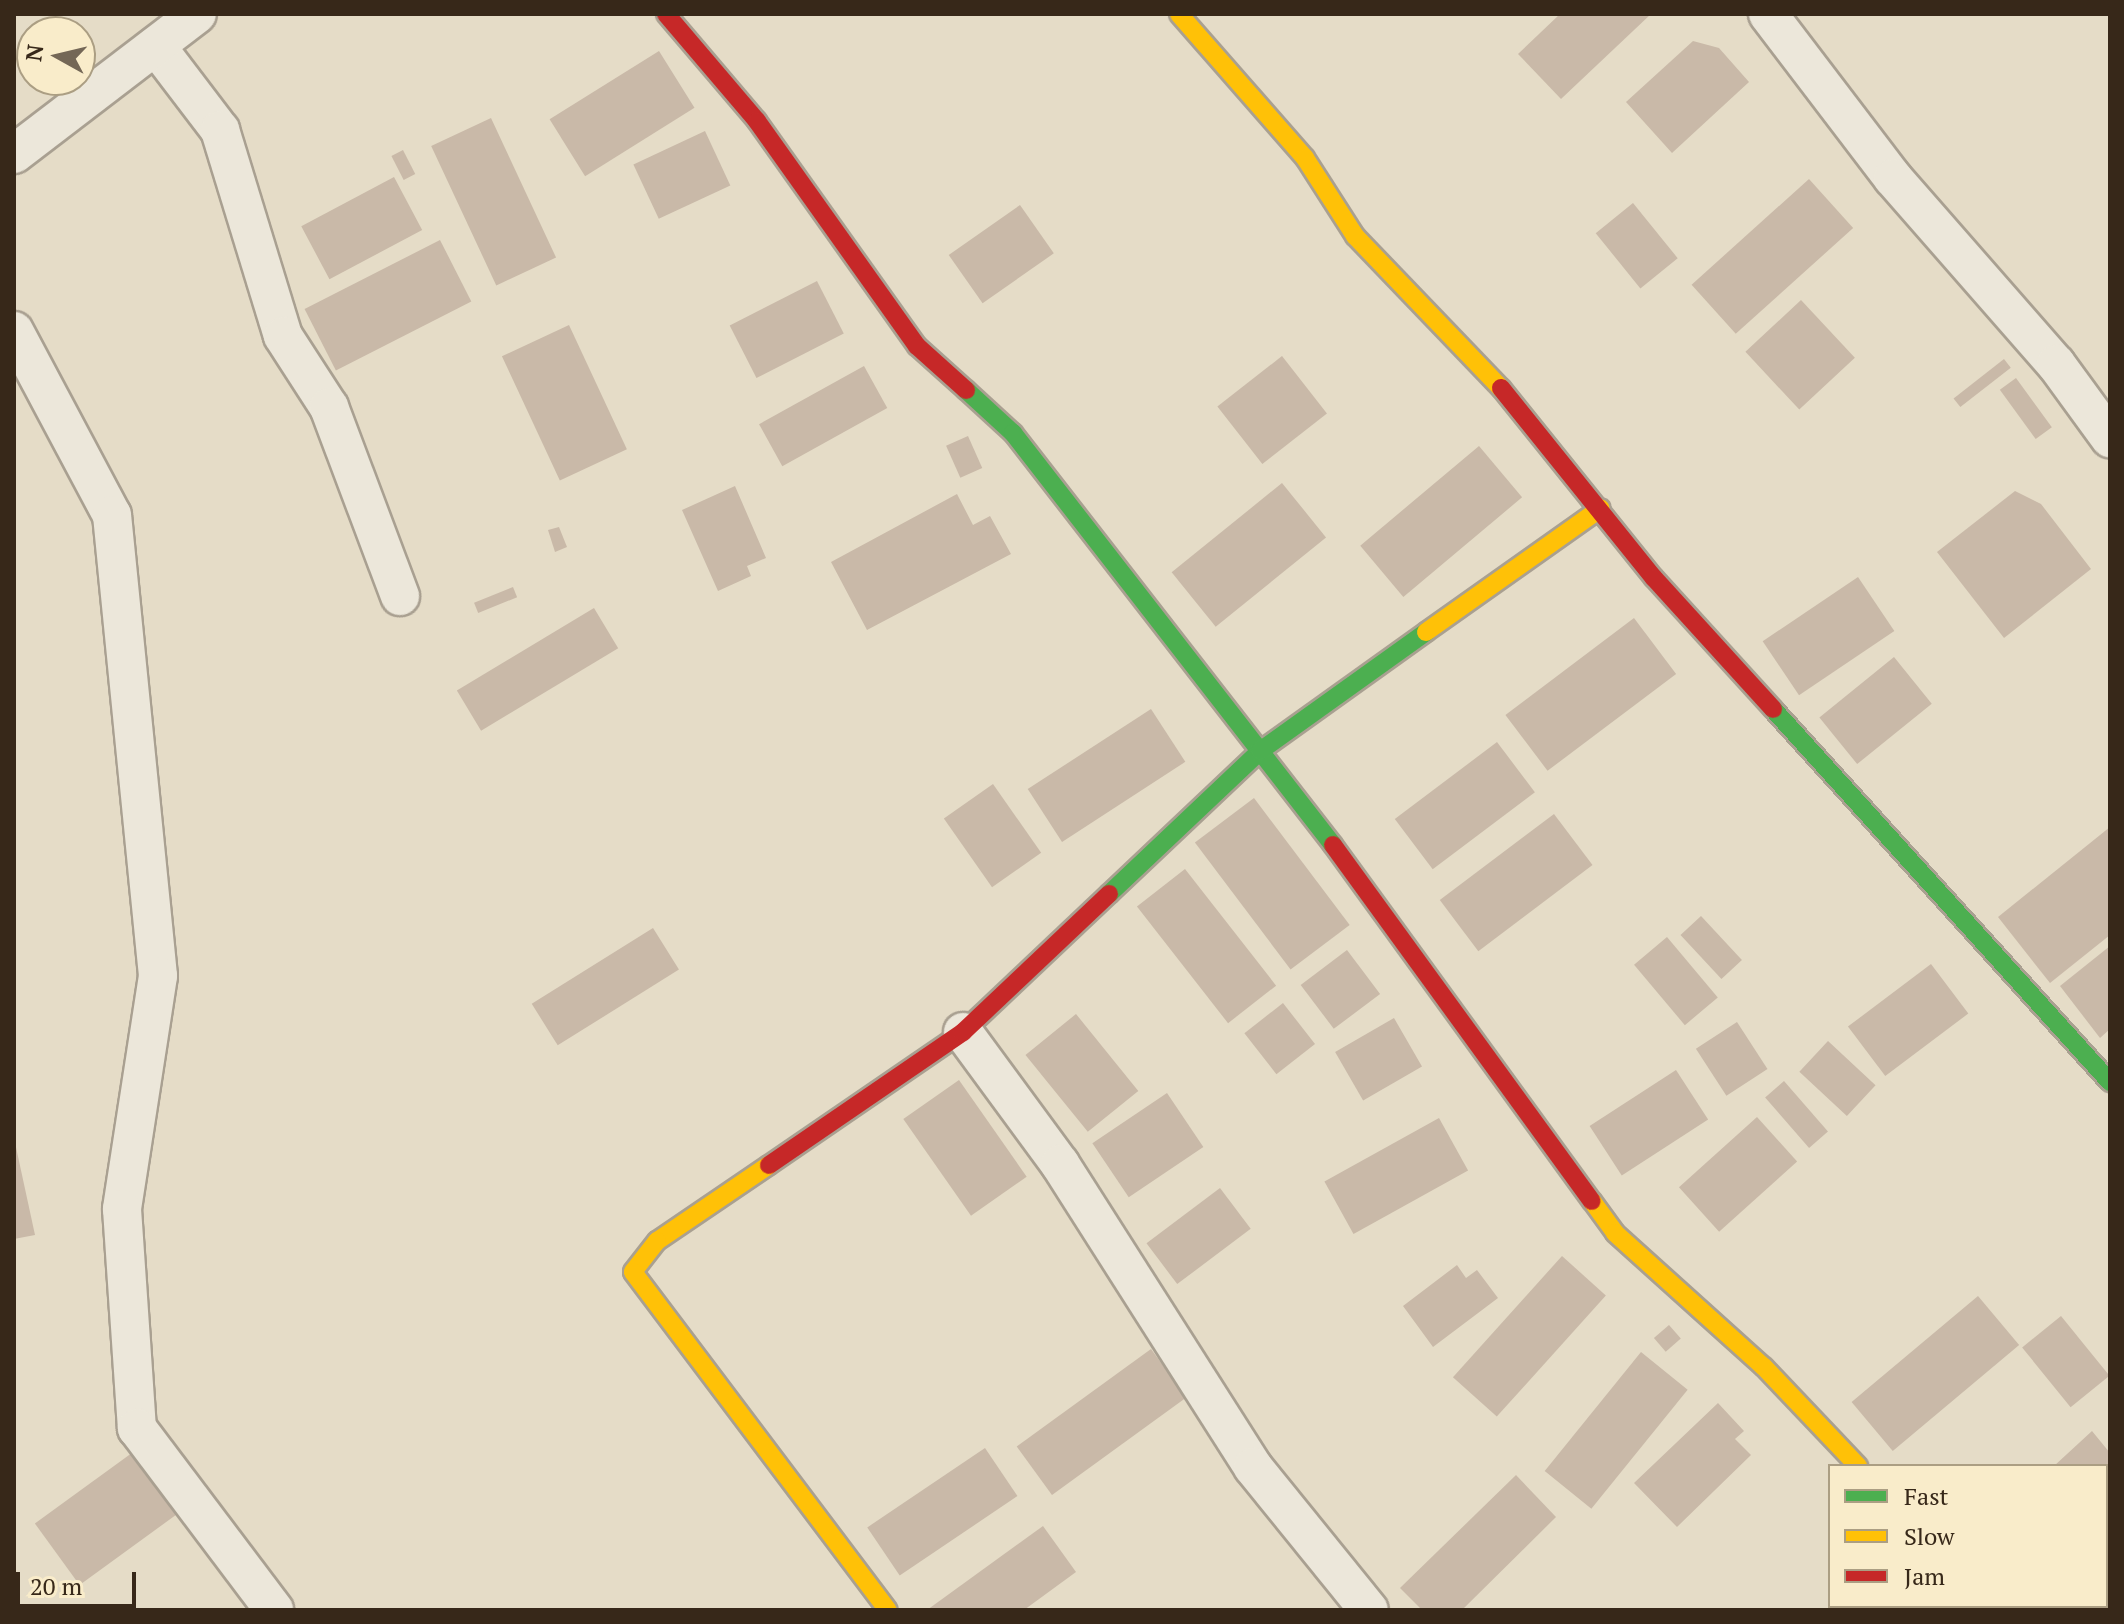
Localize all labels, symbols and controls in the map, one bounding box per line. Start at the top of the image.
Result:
north arrow [16,16,96,96]
text: N [18,43,49,63]
legend [1828,1464,2108,1608]
text: Fast [1904,1480,1948,1512]
text: Slow [1904,1520,1955,1552]
scale bar [20,1556,140,1606]
text: Jam [1904,1560,1945,1592]
text: 20 m [30,1570,82,1602]

